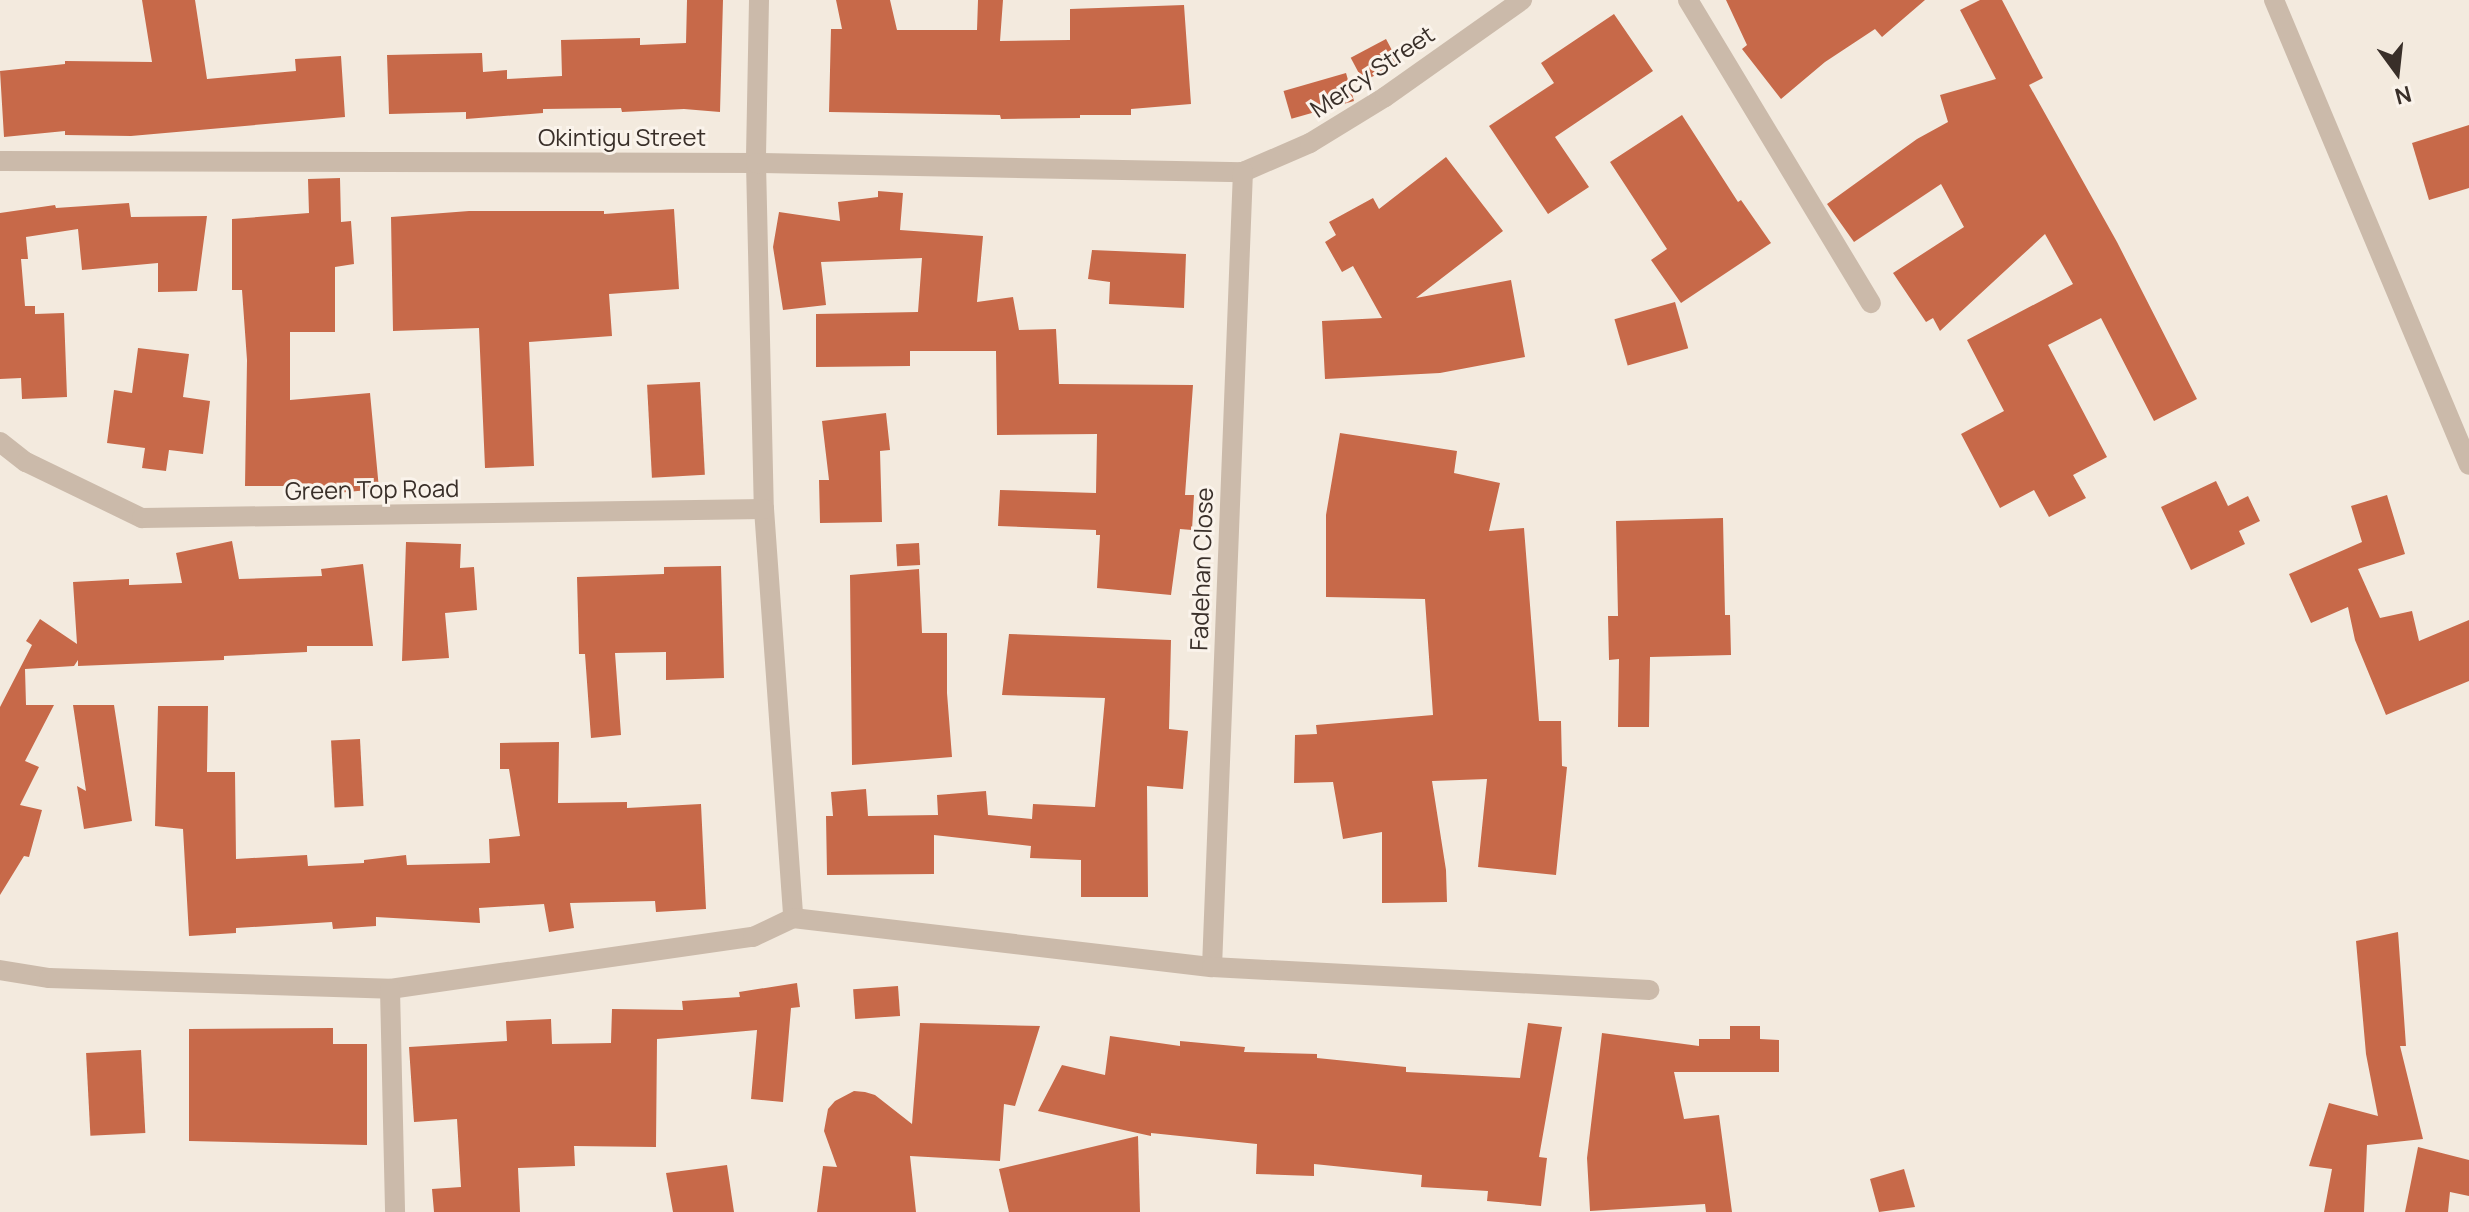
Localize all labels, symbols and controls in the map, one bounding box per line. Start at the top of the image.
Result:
street label: Mercy Street [1305,19,1439,123]
north arrow [2357,32,2437,112]
text: N [2392,79,2415,112]
street label: Okintigu Street [538,123,706,151]
street label: Green Top Road [284,473,460,505]
street label: Fadehan Close [1184,487,1218,651]

